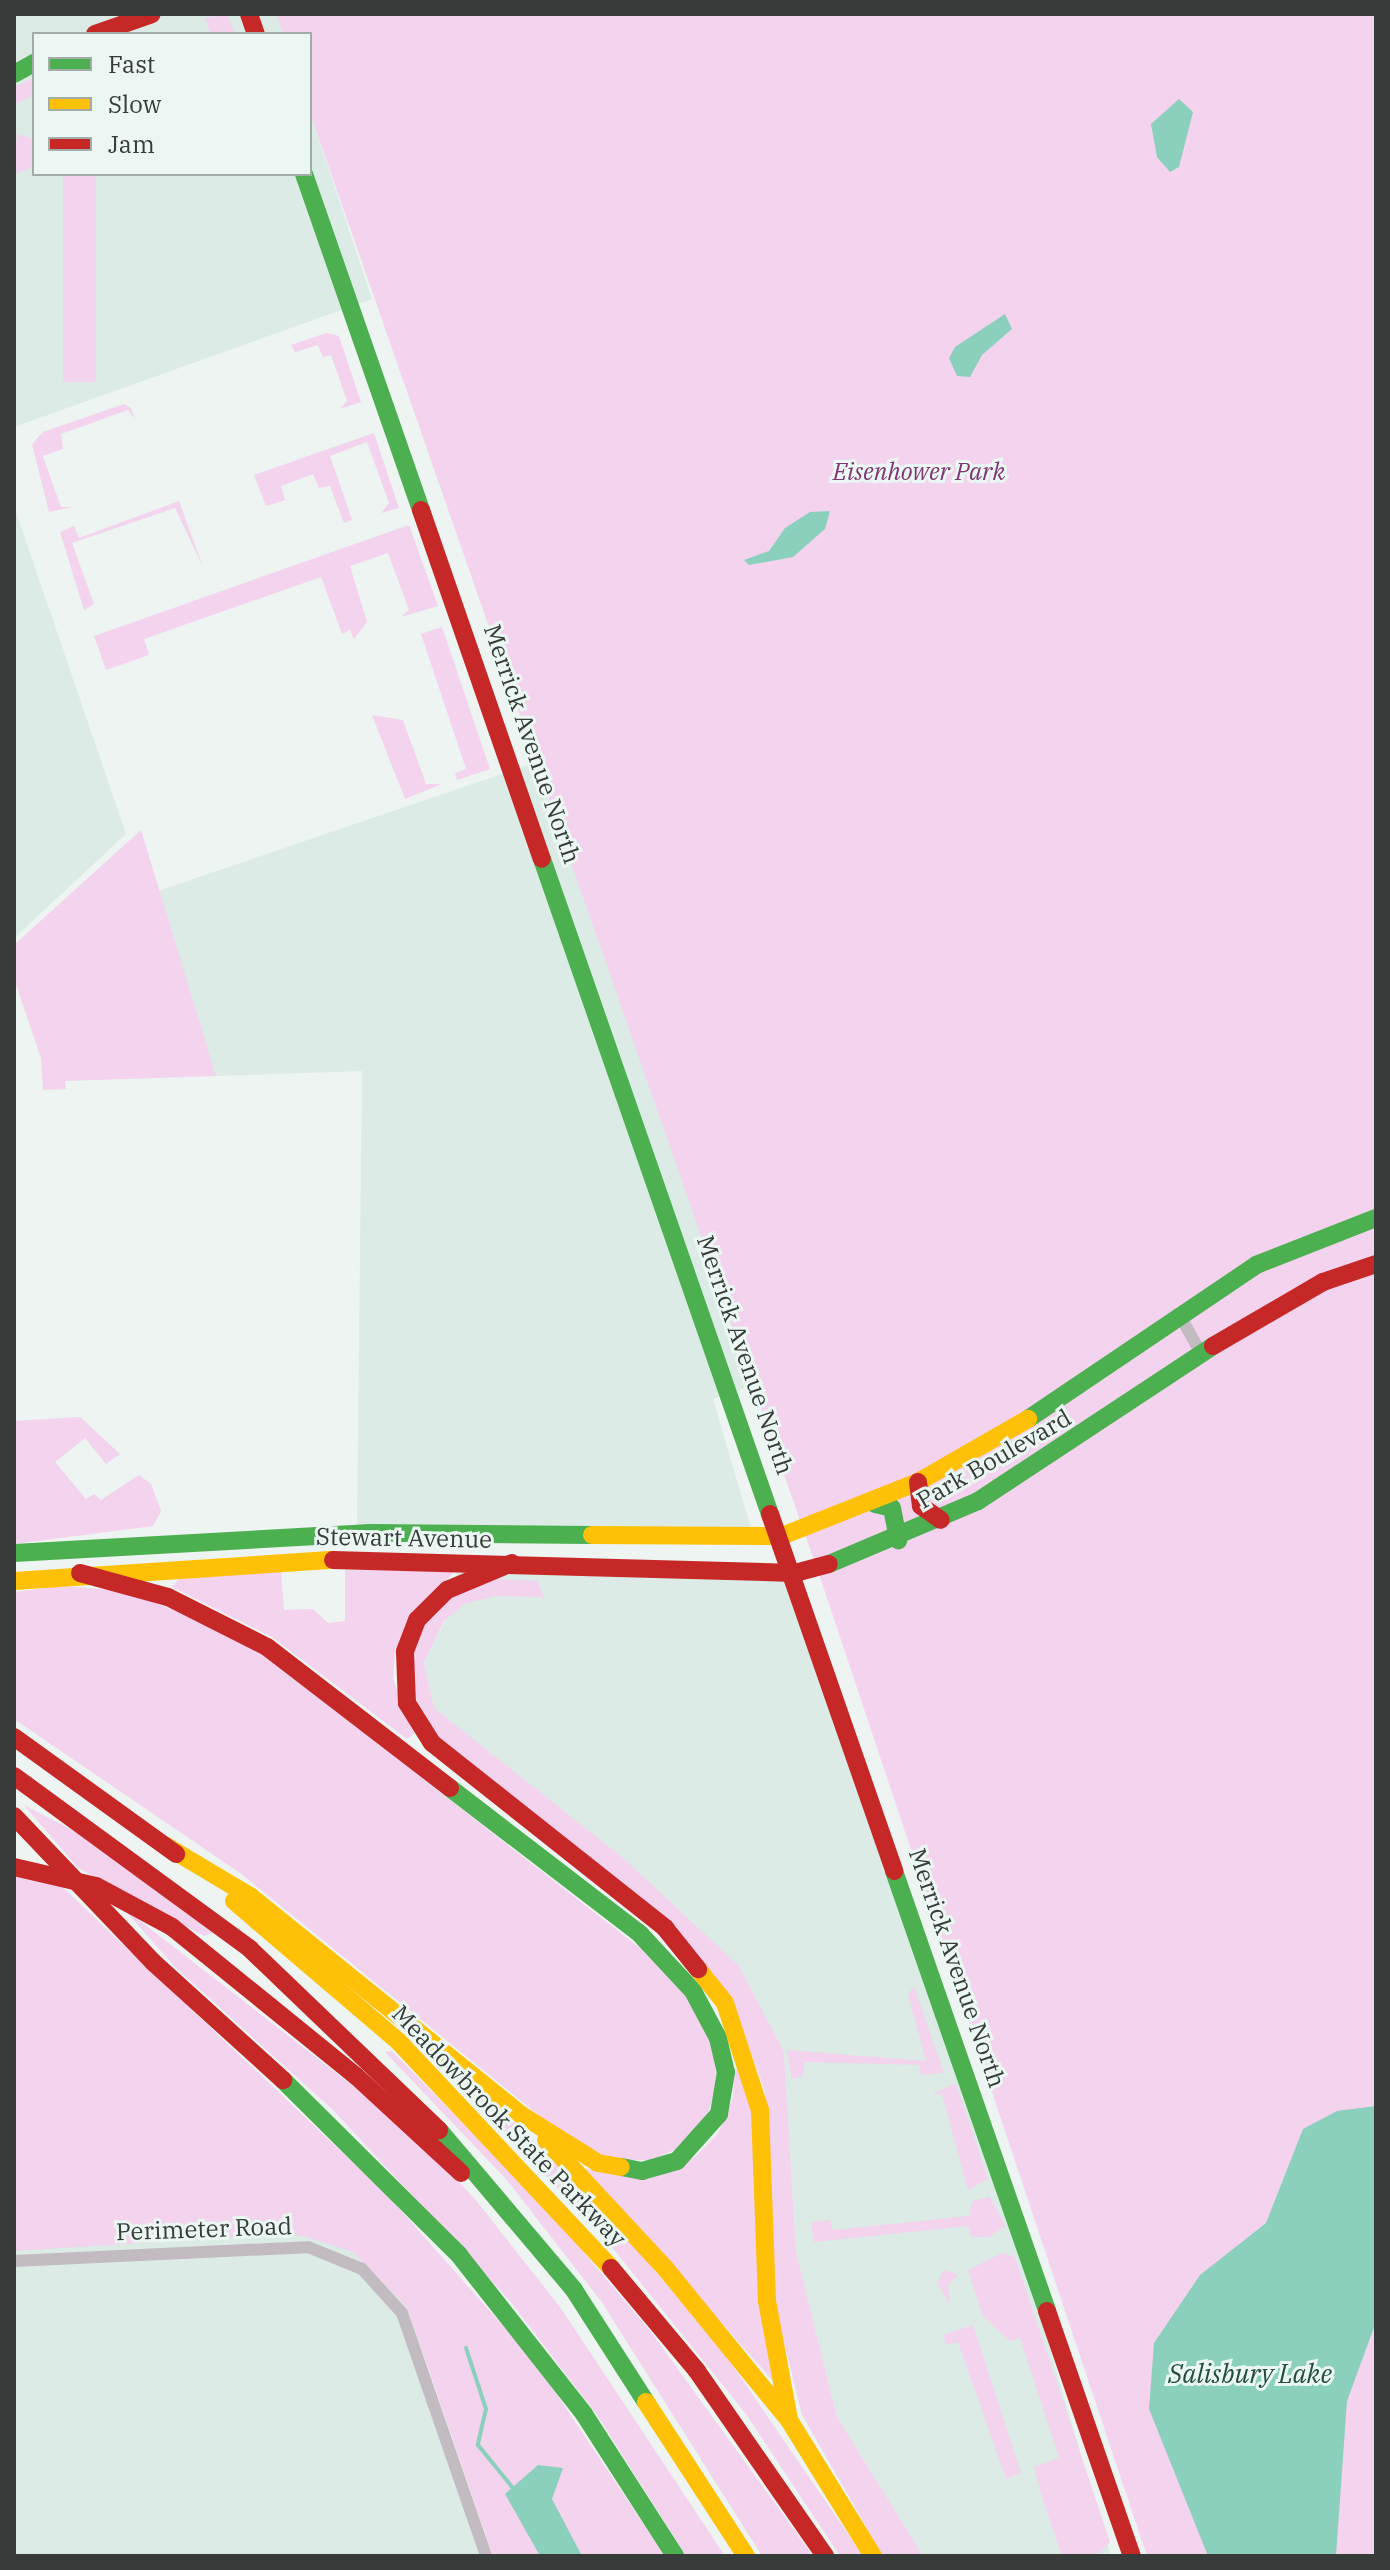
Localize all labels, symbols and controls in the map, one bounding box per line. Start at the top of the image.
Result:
legend [32,32,312,176]
text: Fast [108,48,155,80]
text: Slow [108,88,161,120]
text: Jam [108,128,155,160]
park label: Eisenhower Park [833,458,1005,486]
street label: Merrick Avenue North [478,621,586,867]
street label: Merrick Avenue North [691,1232,799,1478]
street label: Park Boulevard [912,1403,1076,1515]
street label: Stewart Avenue [316,1522,492,1554]
street label: Merrick Avenue North [903,1845,1011,2091]
street label: Meadowbrook State Parkway [386,1999,632,2253]
street label: Perimeter Road [116,2212,292,2246]
water label: Salisbury Lake [1168,2358,1332,2390]

